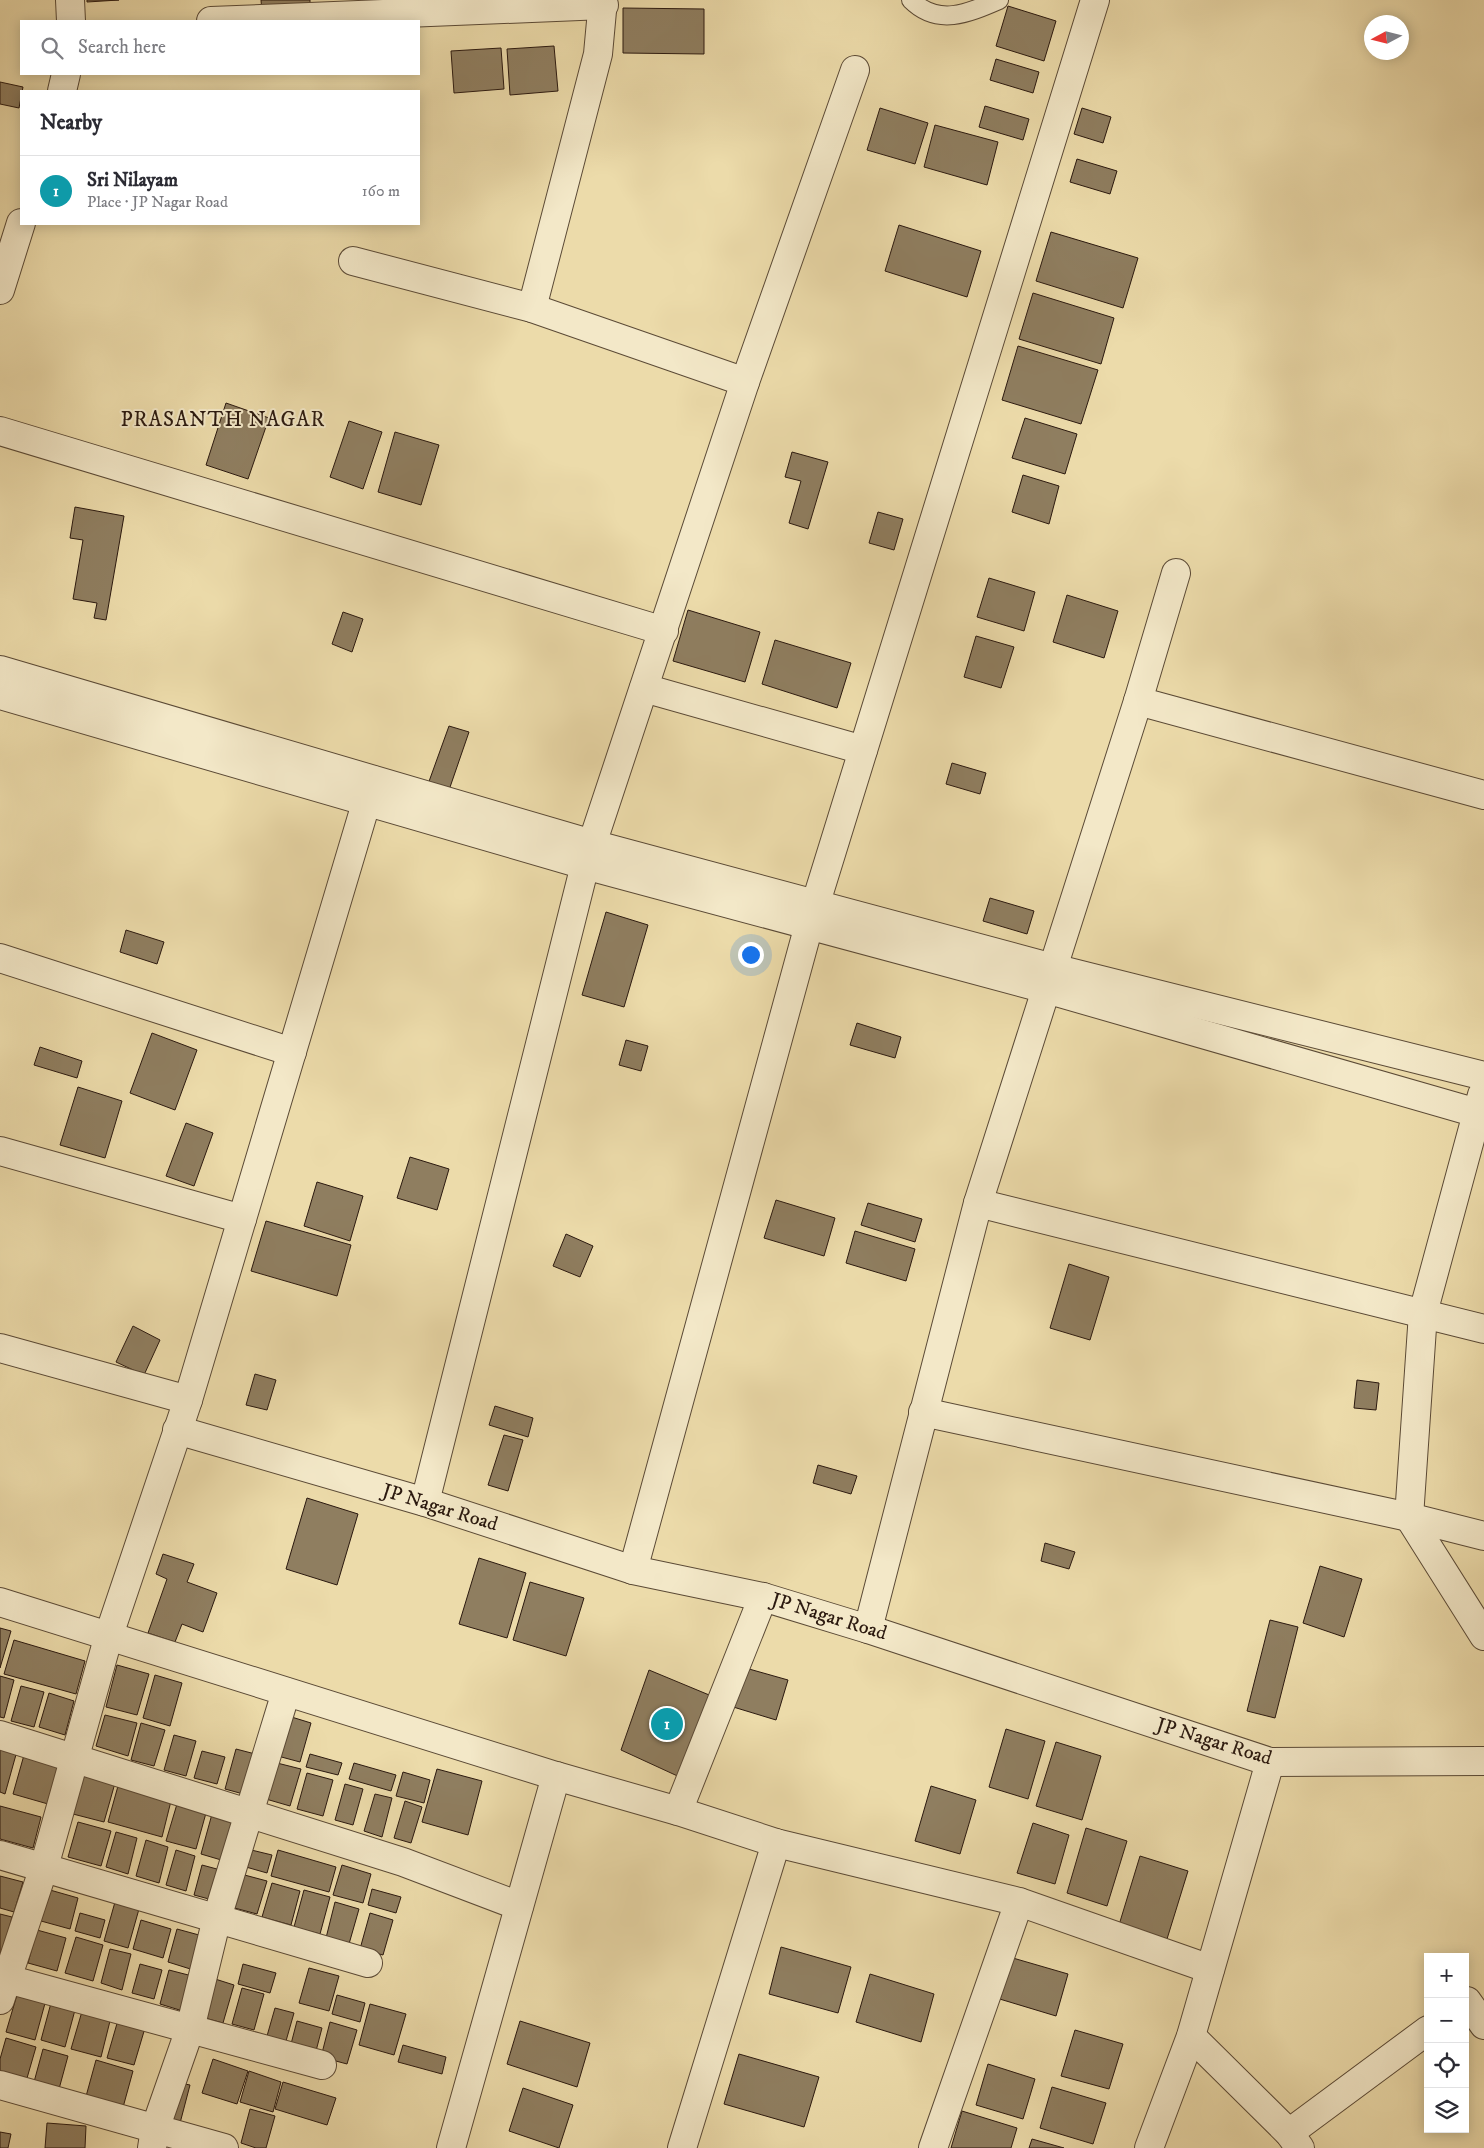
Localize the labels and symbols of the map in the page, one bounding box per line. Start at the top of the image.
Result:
north arrow [1364,15,1409,60]
district label: PRASANTH NAGAR [120,407,326,433]
your location [738,942,764,968]
street label: JP Nagar Road [377,1478,501,1537]
street label: JP Nagar Road [766,1587,890,1646]
pin: 1 [651,1705,683,1743]
street label: JP Nagar Road [1151,1712,1275,1771]

